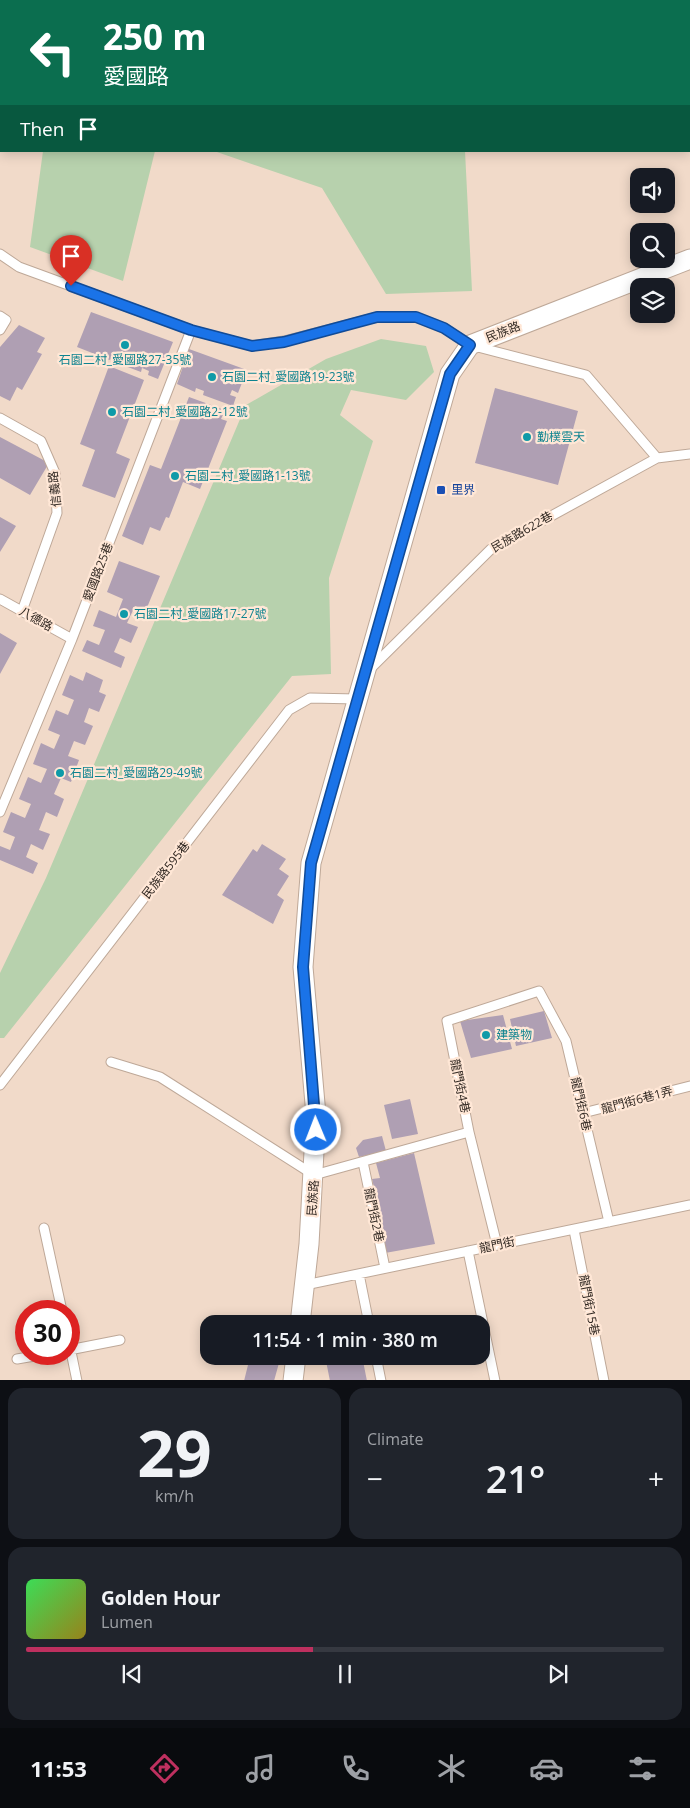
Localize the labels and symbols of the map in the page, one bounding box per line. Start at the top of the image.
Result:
pin [50,235,92,286]
street label: 民族路 [483,317,523,346]
marker: 石園二村_愛國路27-35號 [119,339,131,351]
place label: 石園二村_愛國路27-35號 [59,351,191,368]
place label: 石園二村_愛國路19-23號 [222,368,355,385]
marker: 石園二村_愛國路19-23號 [206,371,218,383]
place label: 石園二村_愛國路2-12號 [122,403,248,420]
marker: 石園二村_愛國路2-12號 [106,406,118,418]
place label: 勤樸雲天 [537,428,585,445]
marker: 勤樸雲天 [521,431,533,443]
place label: 石園二村_愛國路1-13號 [185,467,311,484]
street label: 信義路 [44,470,65,508]
marker: 石園二村_愛國路1-13號 [169,470,181,482]
place label: 里界 [451,481,475,498]
marker: 里界 [435,484,447,496]
street label: 民族路622巷 [488,507,556,556]
street label: 愛國路25巷 [79,540,117,604]
street label: 八德路 [16,602,56,635]
place label: 石園二村_愛國路17-27號 [134,605,267,622]
marker: 石園二村_愛國路17-27號 [118,608,130,620]
place label: 石園二村_愛國路29-49號 [70,764,203,781]
marker: 石園二村_愛國路29-49號 [54,767,66,779]
street label: 民族路595巷 [138,837,193,902]
place label: 建築物 [496,1026,532,1043]
marker: 建築物 [480,1029,492,1041]
street label: 龍門街4巷 [446,1057,475,1115]
street label: 龍門街6巷 [567,1075,596,1133]
street label: 龍門街6巷1弄 [599,1082,675,1117]
position arrow [289,1103,341,1155]
street label: 民族路 [303,1179,322,1217]
street label: 龍門街2巷 [360,1186,389,1244]
street label: 龍門街 [478,1232,516,1257]
street label: 龍門街15巷 [575,1273,604,1337]
speed limit sign: 30 [15,1300,80,1365]

